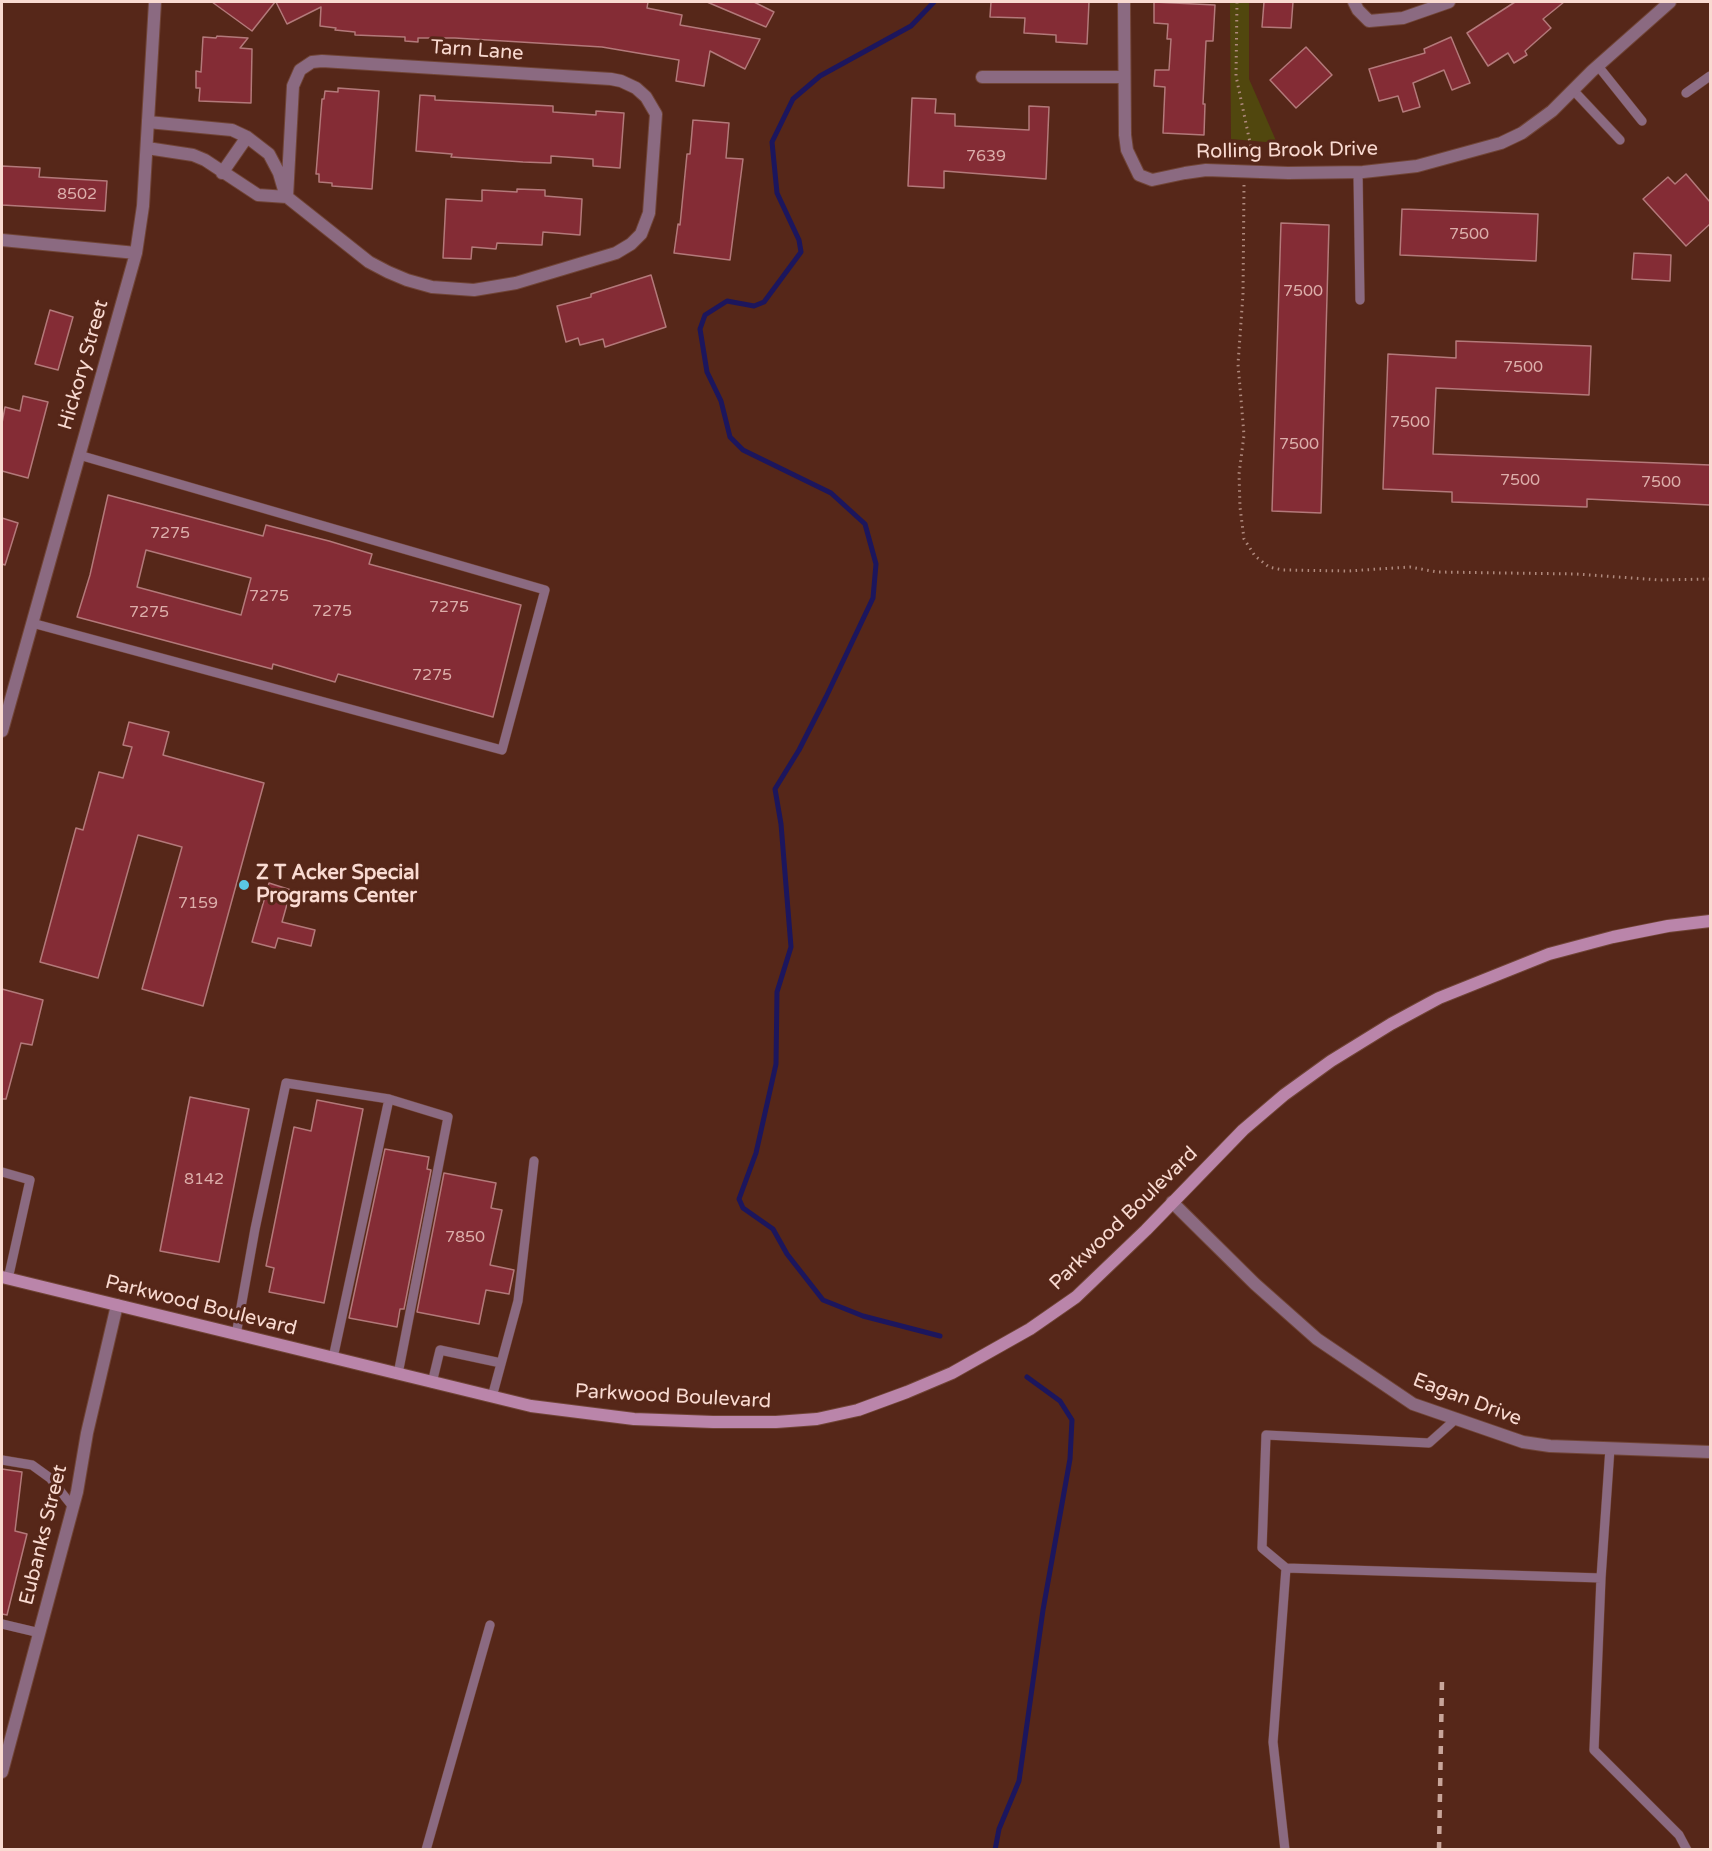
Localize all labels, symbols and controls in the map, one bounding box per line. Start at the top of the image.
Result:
street label: Tarn Lane [430,36,524,66]
street label: Rolling Brook Drive [1196,137,1378,165]
house number: 7639 [966,147,1006,167]
house number: 8502 [57,185,97,205]
house number: 7500 [1449,225,1489,245]
house number: 7500 [1283,282,1323,302]
street label: Hickory Street [54,297,114,433]
house number: 7500 [1503,358,1543,378]
house number: 7500 [1390,413,1430,433]
house number: 7500 [1279,435,1319,455]
house number: 7500 [1500,471,1540,491]
house number: 7500 [1641,473,1681,493]
house number: 7275 [150,524,190,544]
house number: 7275 [249,587,289,607]
house number: 7275 [429,598,469,618]
house number: 7275 [312,602,352,622]
house number: 7275 [129,603,169,623]
house number: 7275 [412,666,452,686]
place label: Z T Acker Special Programs Center [256,862,420,909]
marker: Z T Acker Special Programs Center [237,878,251,892]
house number: 7159 [178,894,218,914]
street label: Parkwood Boulevard [1045,1142,1203,1296]
house number: 8142 [184,1170,224,1190]
house number: 7850 [445,1228,485,1248]
street label: Parkwood Boulevard [103,1271,299,1341]
street label: Eagan Drive [1409,1368,1525,1432]
street label: Parkwood Boulevard [574,1380,772,1414]
street label: Eubanks Street [15,1462,73,1608]

